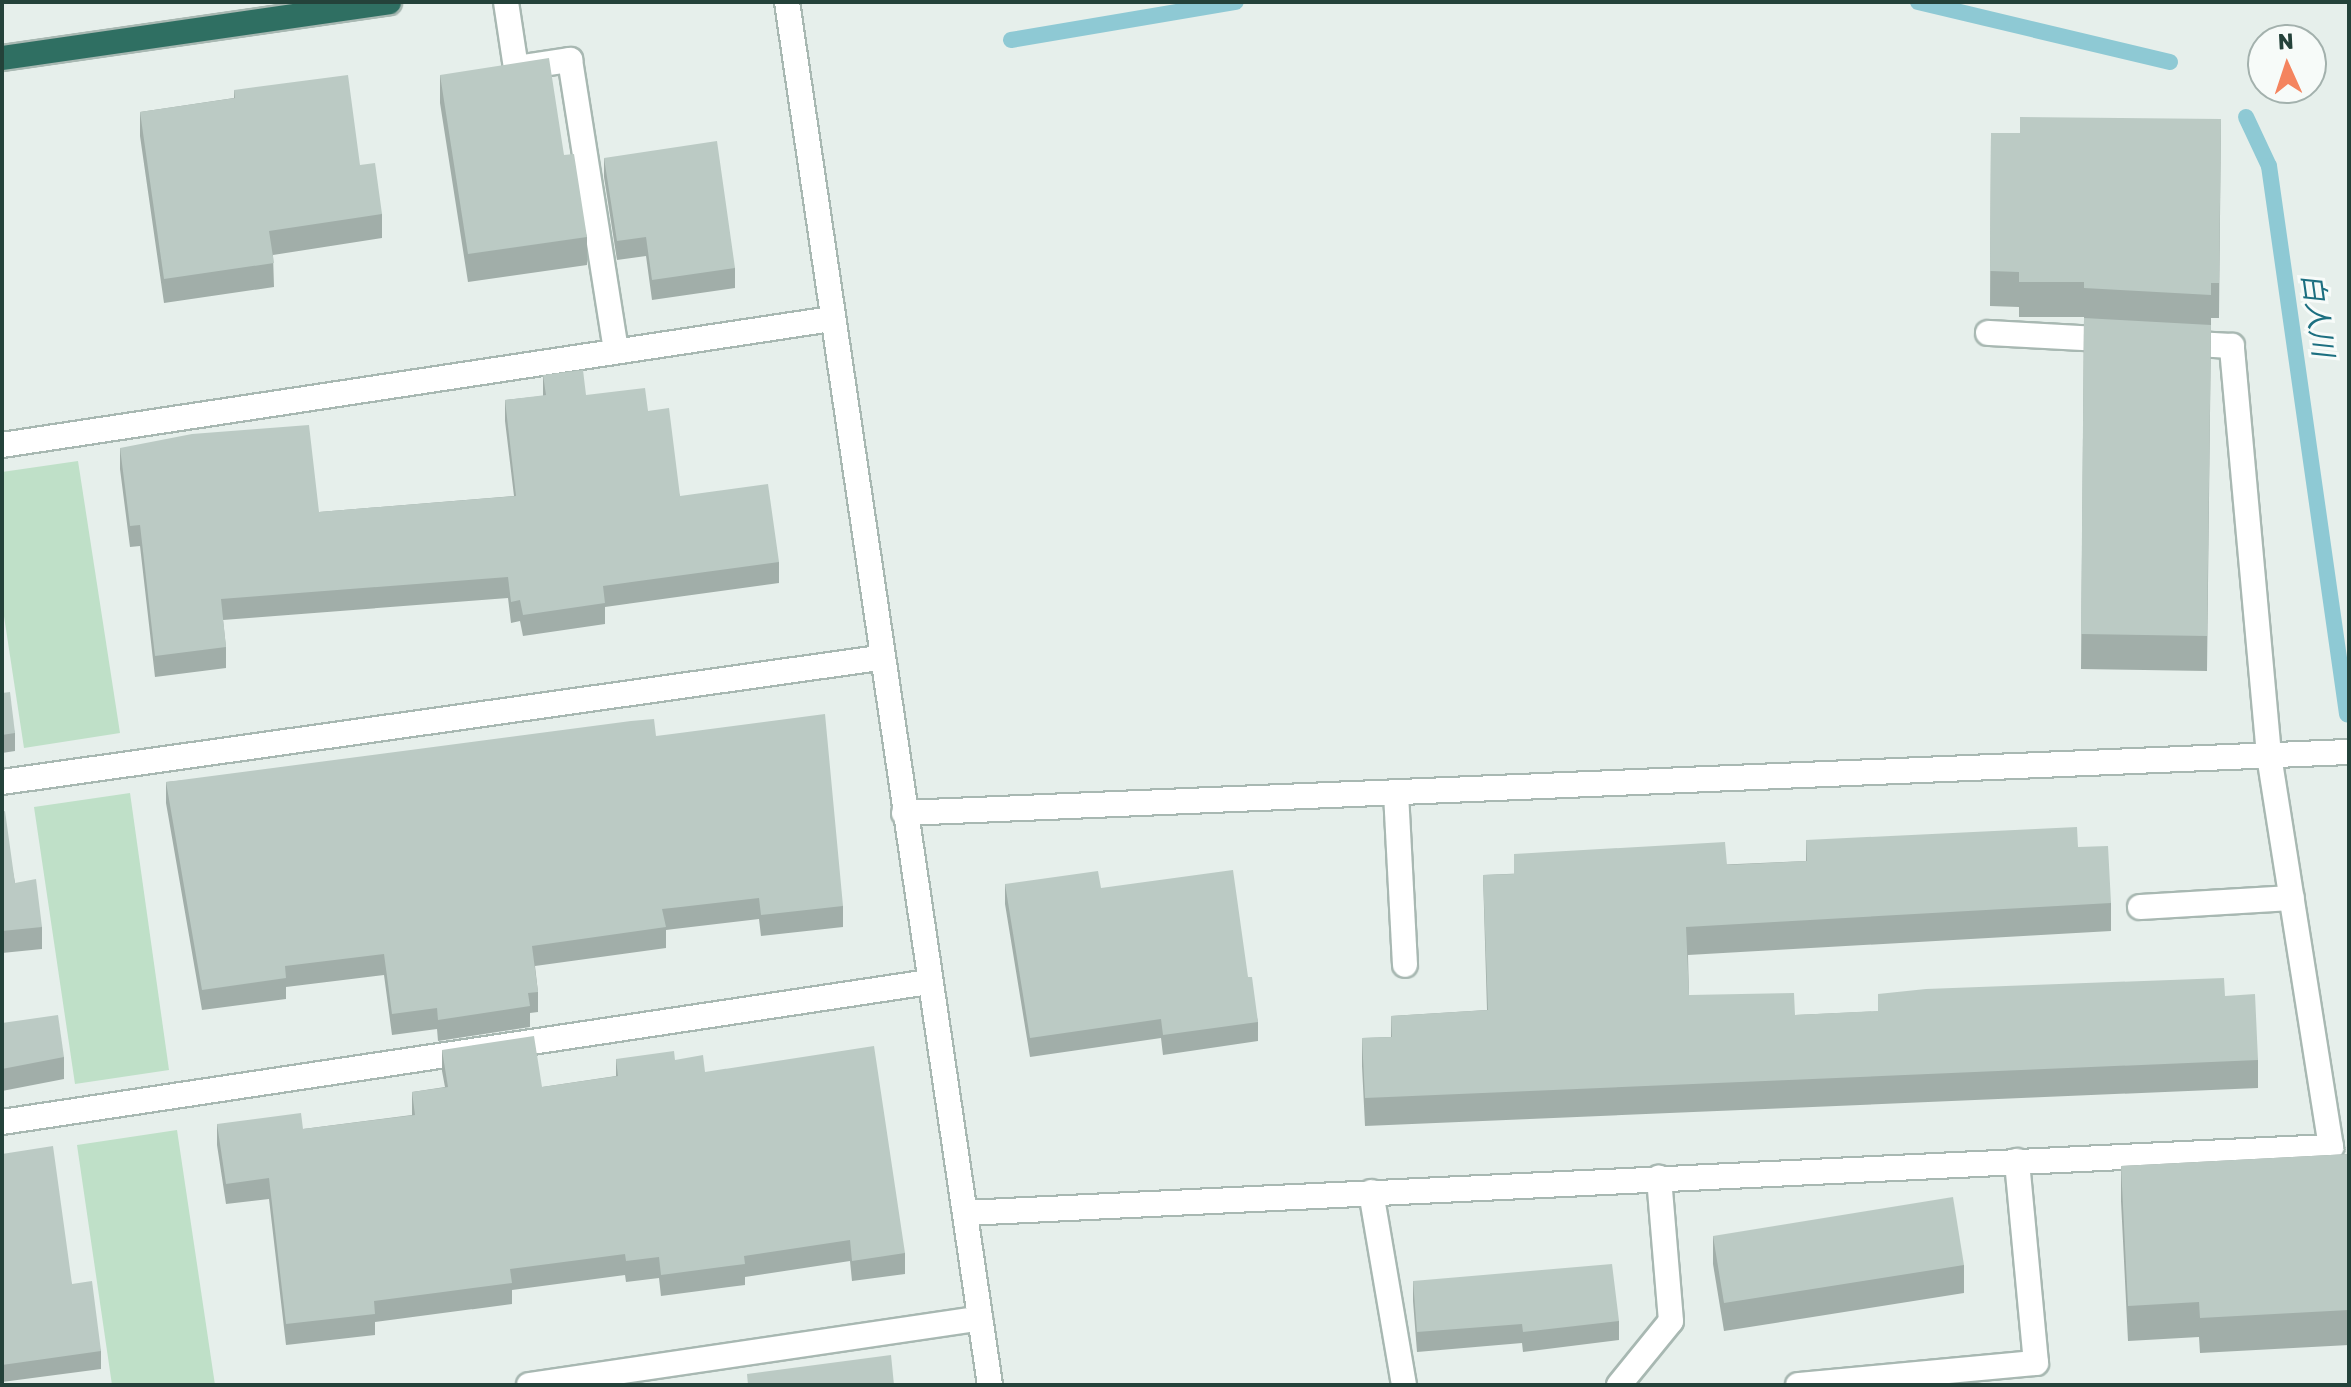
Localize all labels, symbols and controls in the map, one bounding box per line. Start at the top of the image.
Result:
north arrow [2247,24,2327,104]
text: N [2277,28,2294,55]
water label: 白人川 [2295,271,2339,359]

